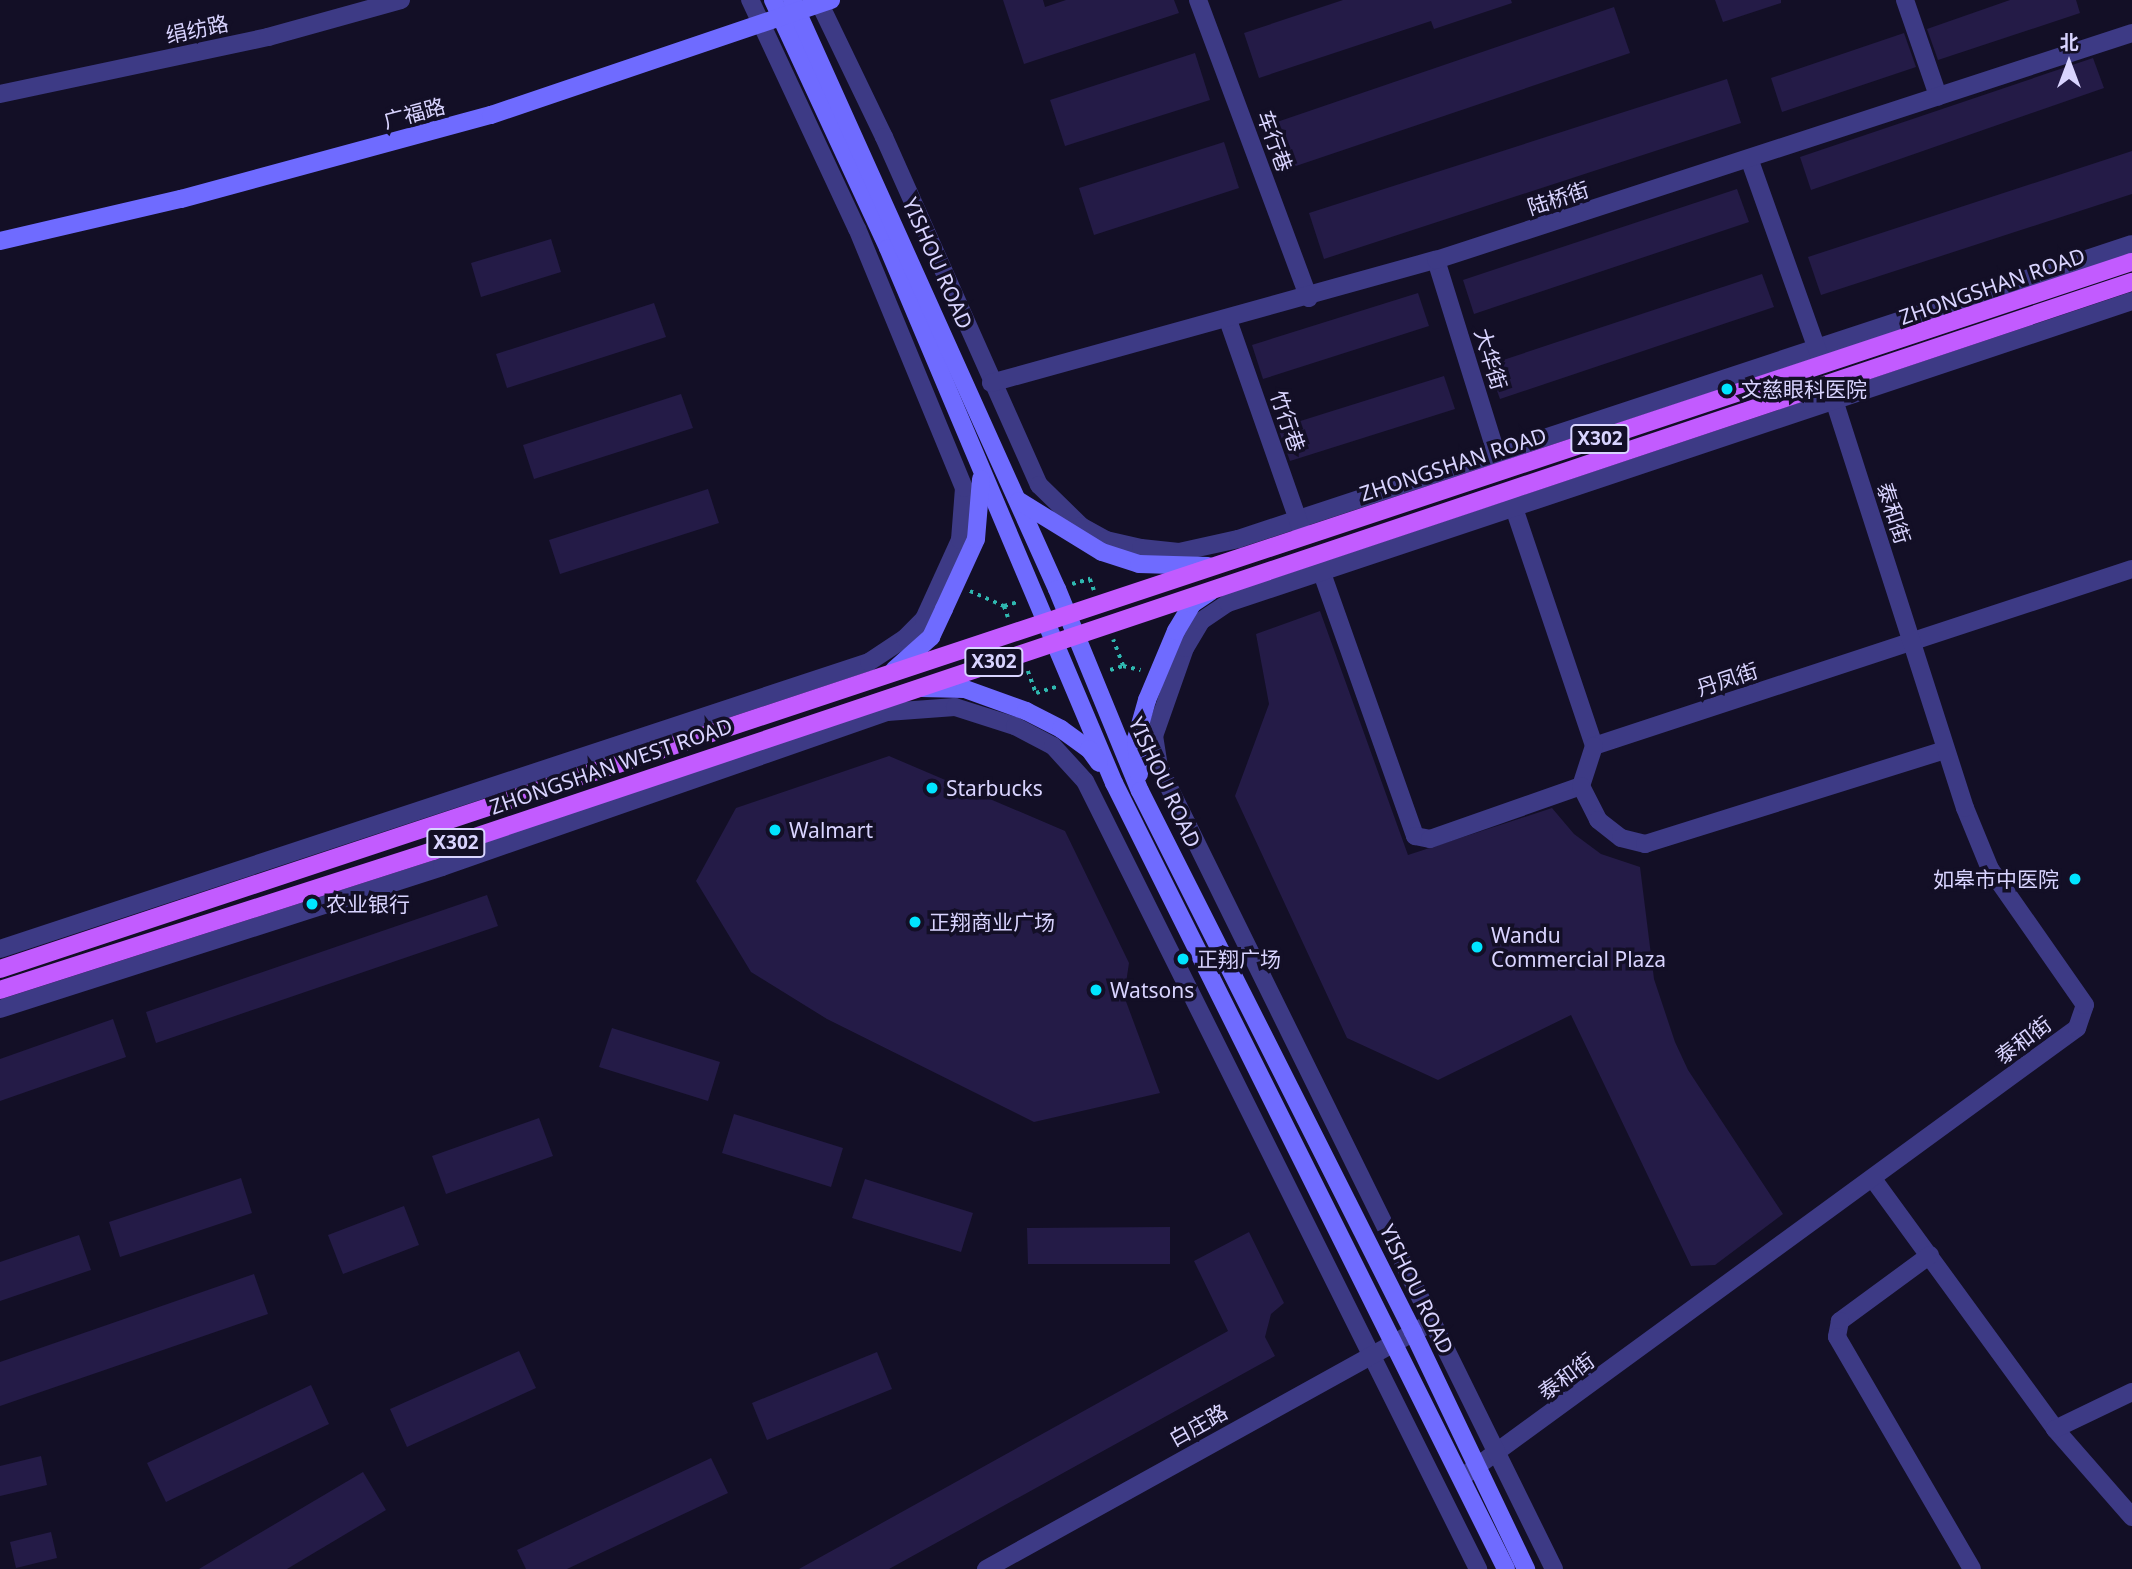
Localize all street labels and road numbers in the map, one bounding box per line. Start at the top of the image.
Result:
street label: 绢纺路 [164,10,230,48]
street label: 广福路 [380,93,448,133]
street label: 车行巷 [1252,107,1298,175]
street label: 陆桥街 [1524,176,1592,220]
street label: YISHOU ROAD [898,193,978,333]
street label: ZHONGSHAN ROAD [1896,242,2088,330]
street label: 大华街 [1470,325,1512,393]
street label: 竹行巷 [1266,387,1310,455]
street label: ZHONGSHAN ROAD [1356,422,1550,506]
road number: X302 [1570,424,1630,454]
street label: 泰和街 [1872,479,1916,547]
road number: X302 [964,646,1024,678]
street label: 丹凤街 [1693,657,1761,701]
street label: ZHONGSHAN WEST ROAD [486,713,736,819]
street label: YISHOU ROAD [1124,713,1206,851]
road number: X302 [426,828,486,858]
street label: 泰和街 [1990,1011,2056,1069]
street label: YISHOU ROAD [1375,1220,1459,1358]
street label: 泰和街 [1533,1347,1599,1405]
street label: 白庄路 [1164,1399,1232,1451]

